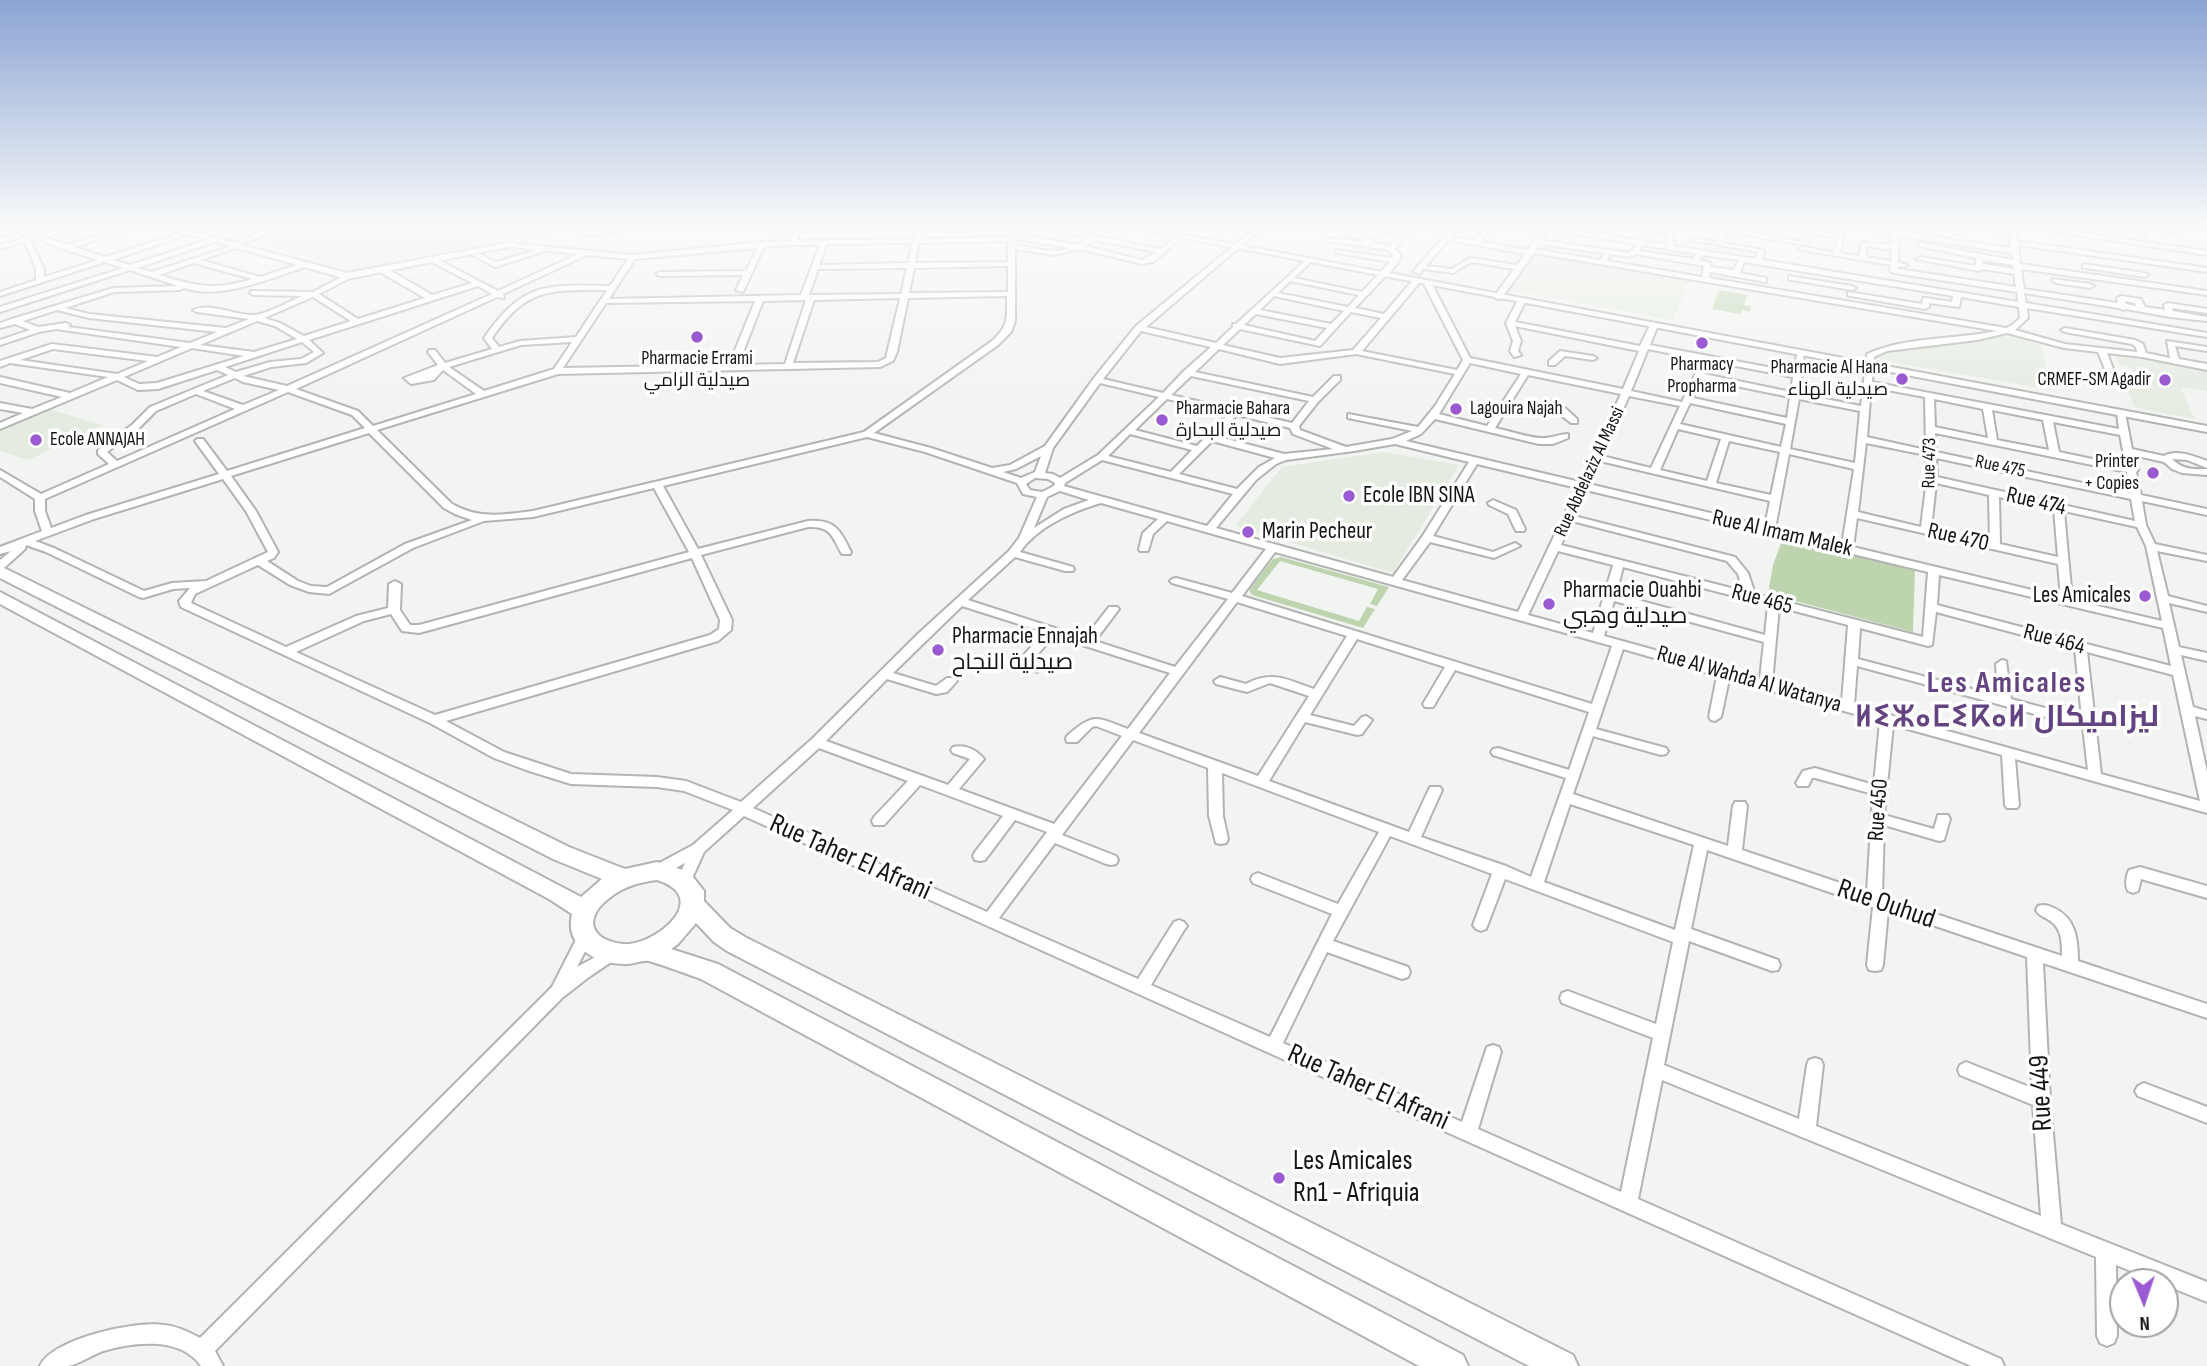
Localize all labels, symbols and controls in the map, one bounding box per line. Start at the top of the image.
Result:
marker: Pharmacie Errami صيدلية الرامي [689,329,705,345]
marker: Pharmacy Propharma [1694,335,1710,351]
place label: Pharmacie Errami صيدلية الرامي [641,348,753,392]
place label: Pharmacy Propharma [1667,354,1737,398]
place label: Pharmacie Al Hana صيدلية الهناء [1770,357,1888,401]
place label: CRMEF-SM Agadir [2037,369,2151,391]
marker: Pharmacie Al Hana صيدلية الهناء [1894,371,1910,387]
marker: CRMEF-SM Agadir [2157,372,2173,388]
place label: Pharmacie Bahara صيدلية البحارة [1176,398,1290,442]
place label: Lagouira Najah [1470,398,1563,420]
marker: Lagouira Najah [1448,401,1464,417]
street label: Rue Abdelaziz Al Massi [1550,403,1630,541]
marker: Pharmacie Bahara صيدلية البحارة [1154,412,1170,428]
place label: Ecole ANNAJAH [50,429,145,451]
marker: Ecole ANNAJAH [28,432,44,448]
street label: Rue 473 [1918,437,1942,489]
street label: Rue 475 [1973,451,2027,483]
place label: Printer + Copies [2084,451,2139,495]
marker: Printer + Copies [2145,465,2161,481]
place label: Ecole IBN SINA [1363,482,1475,510]
street label: Rue 474 [2004,482,2068,522]
marker: Ecole IBN SINA [1341,488,1357,504]
street label: Rue Al Imam Malek [1709,504,1855,564]
place label: Marin Pecheur [1262,518,1372,546]
street label: Rue 470 [1925,518,1991,558]
marker: Marin Pecheur [1240,524,1256,540]
place label: Pharmacie Ouahbi صيدلية وهبي [1563,577,1701,631]
street label: Rue 465 [1728,579,1796,621]
place label: Les Amicales [2033,582,2131,610]
marker: Les Amicales [2137,588,2153,604]
marker: Pharmacie Ouahbi صيدلية وهبي [1541,596,1557,612]
street label: Rue 464 [2020,619,2088,661]
place label: Pharmacie Ennajah صيدلية النجاح [952,623,1098,677]
street label: Rue Al Wahda Al Watanya [1654,640,1844,720]
marker: Pharmacie Ennajah صيدلية النجاح [930,642,946,658]
district label: Les Amicales ⵍⵉⵣⴰⵎⵉⴽⴰⵍ ليزاميكال [1865,666,2149,736]
street label: Rue 450 [1863,778,1895,842]
street label: Rue Taher El Afrani [764,807,936,909]
street label: Rue Ouhud [1833,873,1939,937]
street label: Rue Taher El Afrani [1282,1037,1454,1139]
street label: Rue 449 [2023,1054,2061,1132]
place label: Les Amicales Rn1 - Afriquia [1293,1145,1420,1211]
marker: Les Amicales Rn1 - Afriquia [1271,1170,1287,1186]
north arrow [2109,1268,2179,1338]
text: N [2139,1311,2150,1334]

